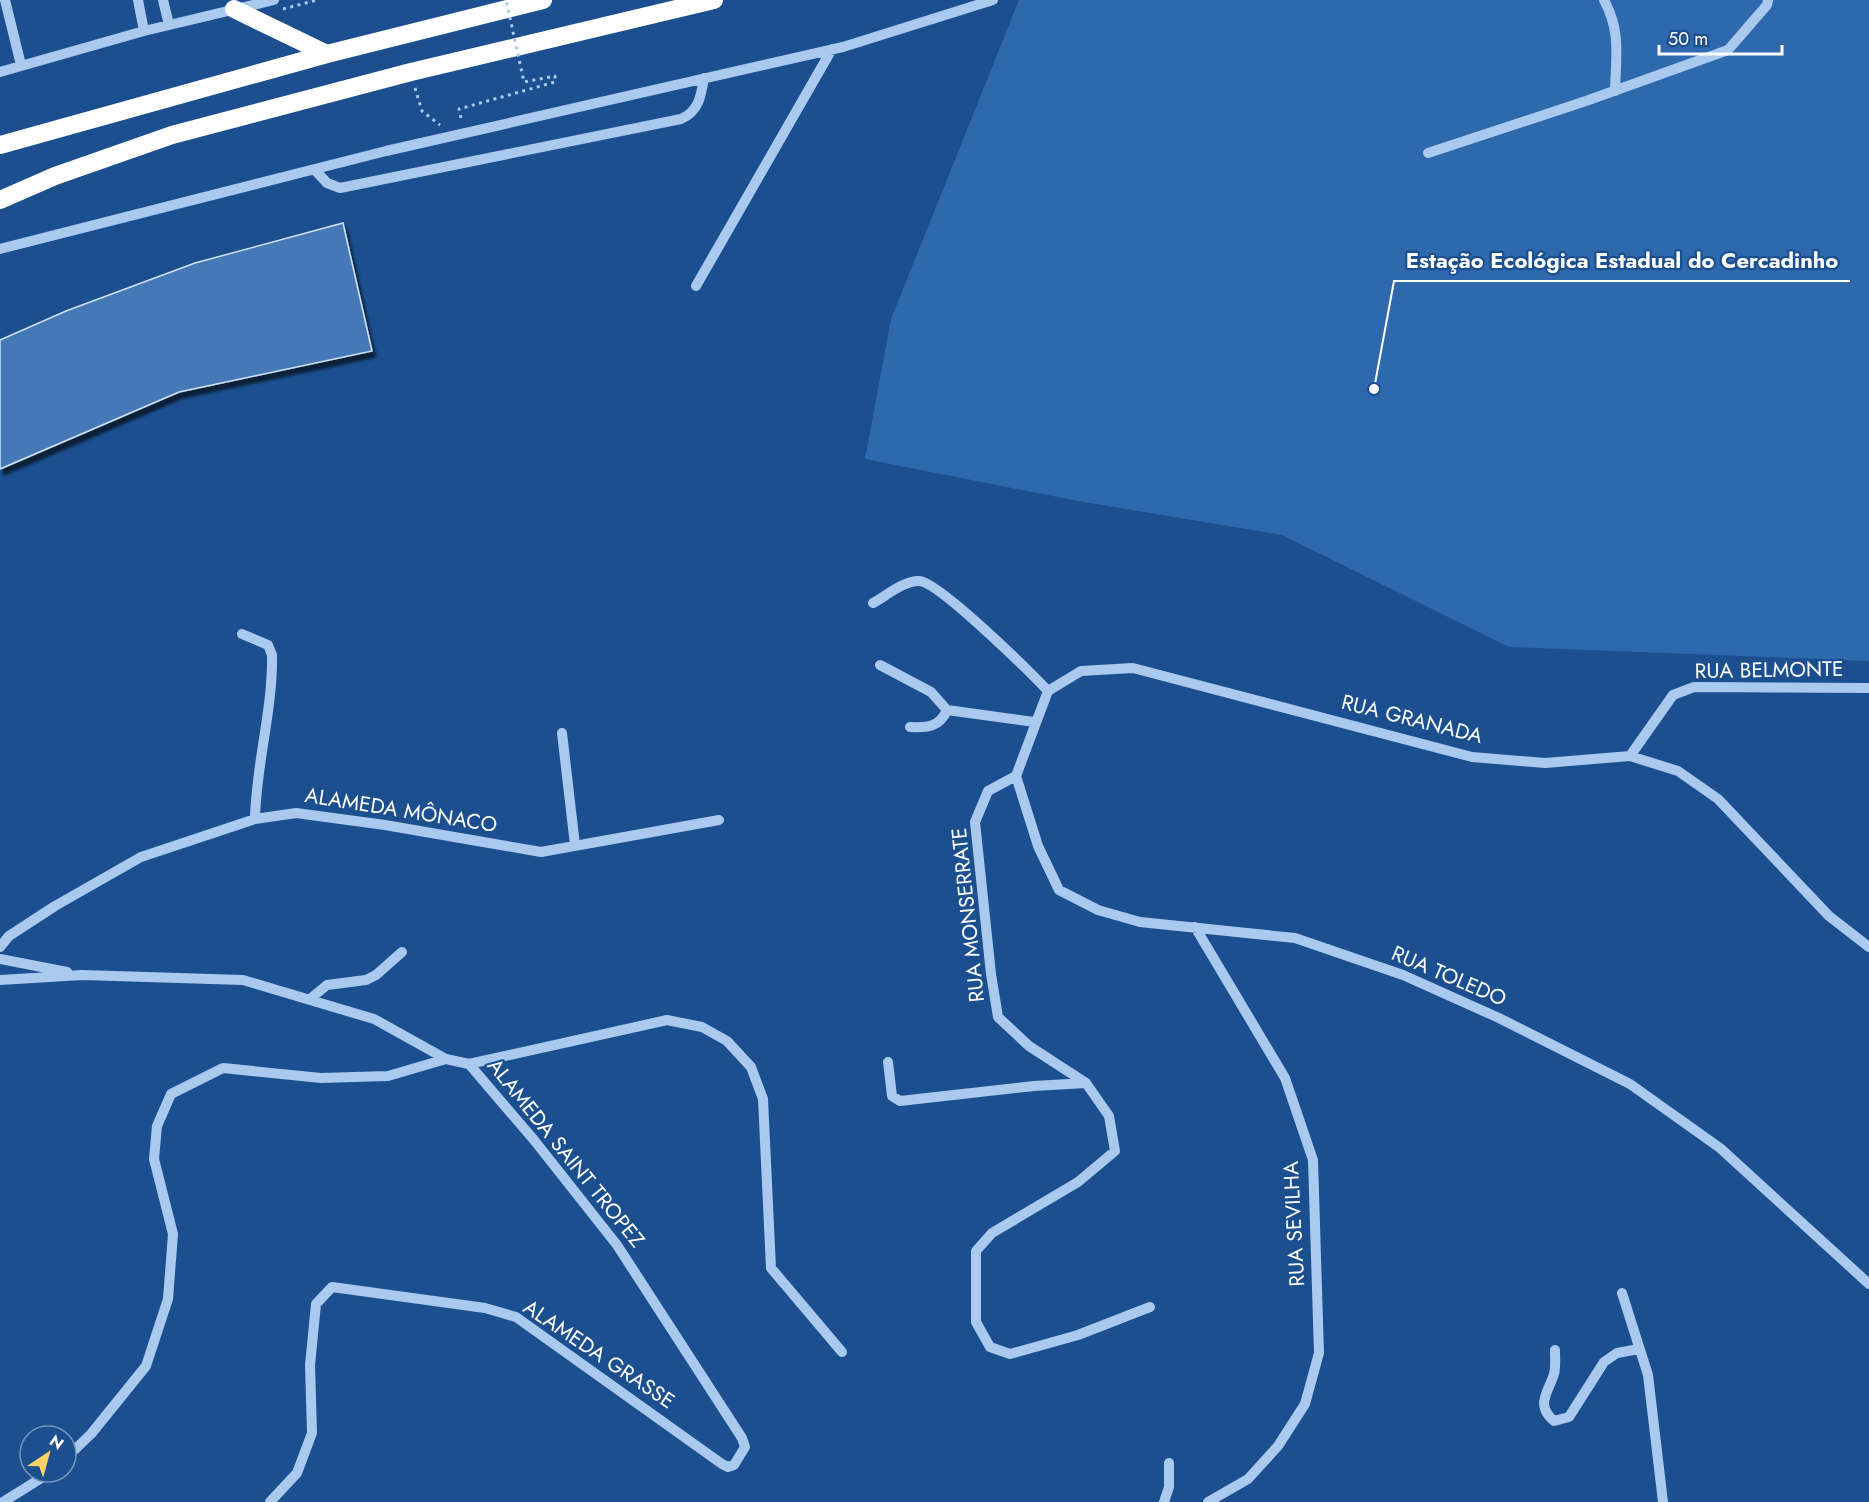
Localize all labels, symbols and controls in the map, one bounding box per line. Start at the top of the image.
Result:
scale bar [1659,18,1782,56]
text: 50 m [1668,26,1708,52]
callout: Estação Ecológica Estadual do Cercadinho [1394,241,1850,281]
text: Estação Ecológica Estadual do Cercadinho [1406,244,1838,276]
street label: RUA BELMONTE [1694,654,1844,686]
street label: RUA GRANADA [1338,687,1486,751]
street label: ALAMEDA MÔNACO [303,780,499,840]
street label: RUA MONSERRATE [944,826,992,1004]
street label: RUA TOLEDO [1387,938,1511,1014]
street label: ALAMEDA SAINT TROPEZ [480,1052,652,1254]
street label: RUA SEVILHA [1276,1160,1312,1287]
street label: ALAMEDA GRASSE [517,1292,681,1416]
north arrow [18,1424,78,1484]
text: N [45,1429,68,1455]

